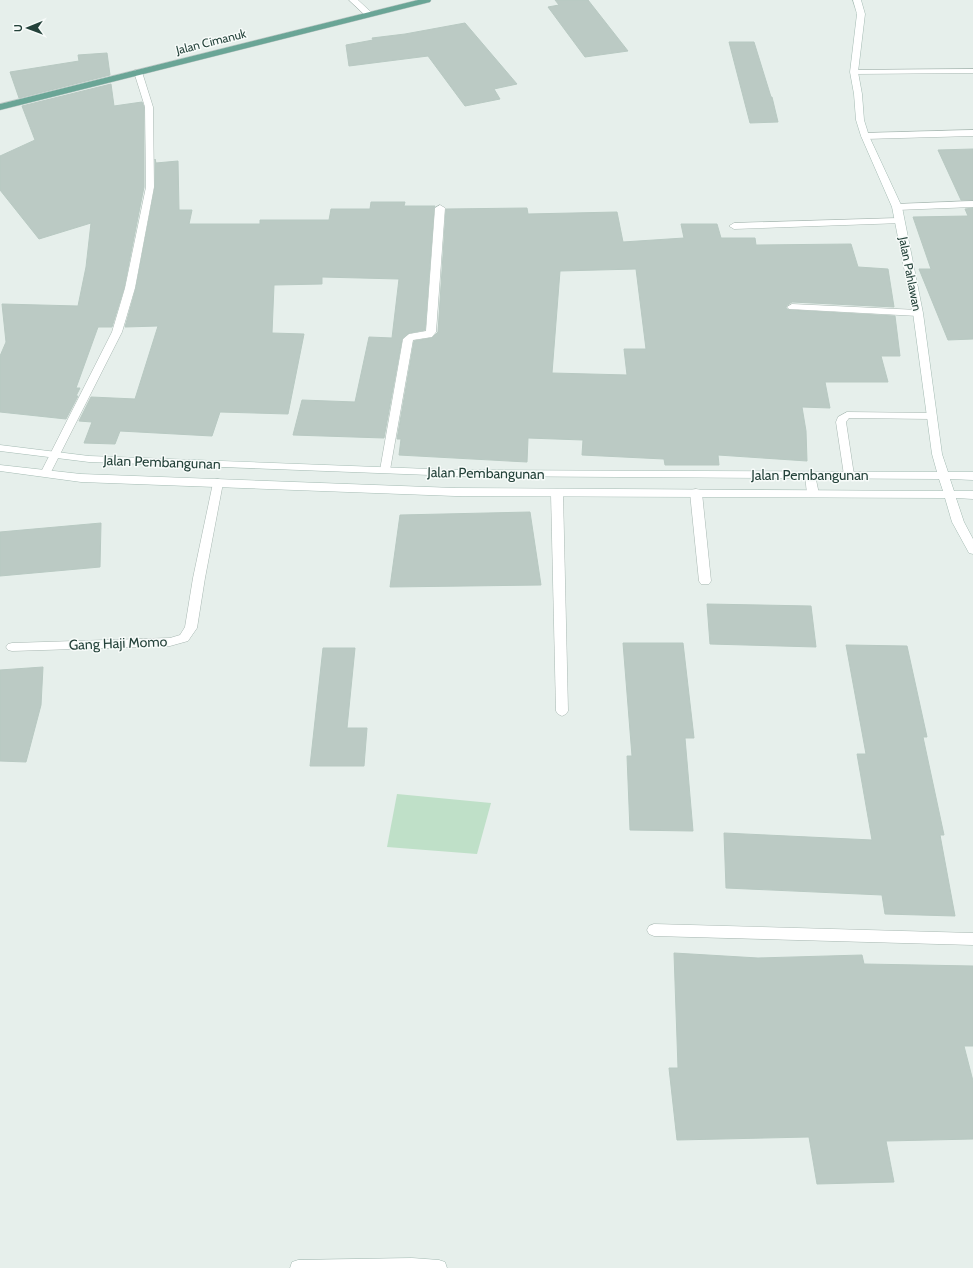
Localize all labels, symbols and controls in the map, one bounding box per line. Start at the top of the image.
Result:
north arrow [8,8,48,48]
text: U [11,24,25,32]
street label: Jalan Cimanuk [173,25,248,58]
street label: Jalan Pahlawan [896,235,925,313]
street label: Jalan Pembangunan [102,451,221,473]
street label: Jalan Pembangunan [426,463,545,483]
street label: Jalan Pembangunan [750,466,869,484]
street label: Gang Haji Momo [68,632,168,654]

